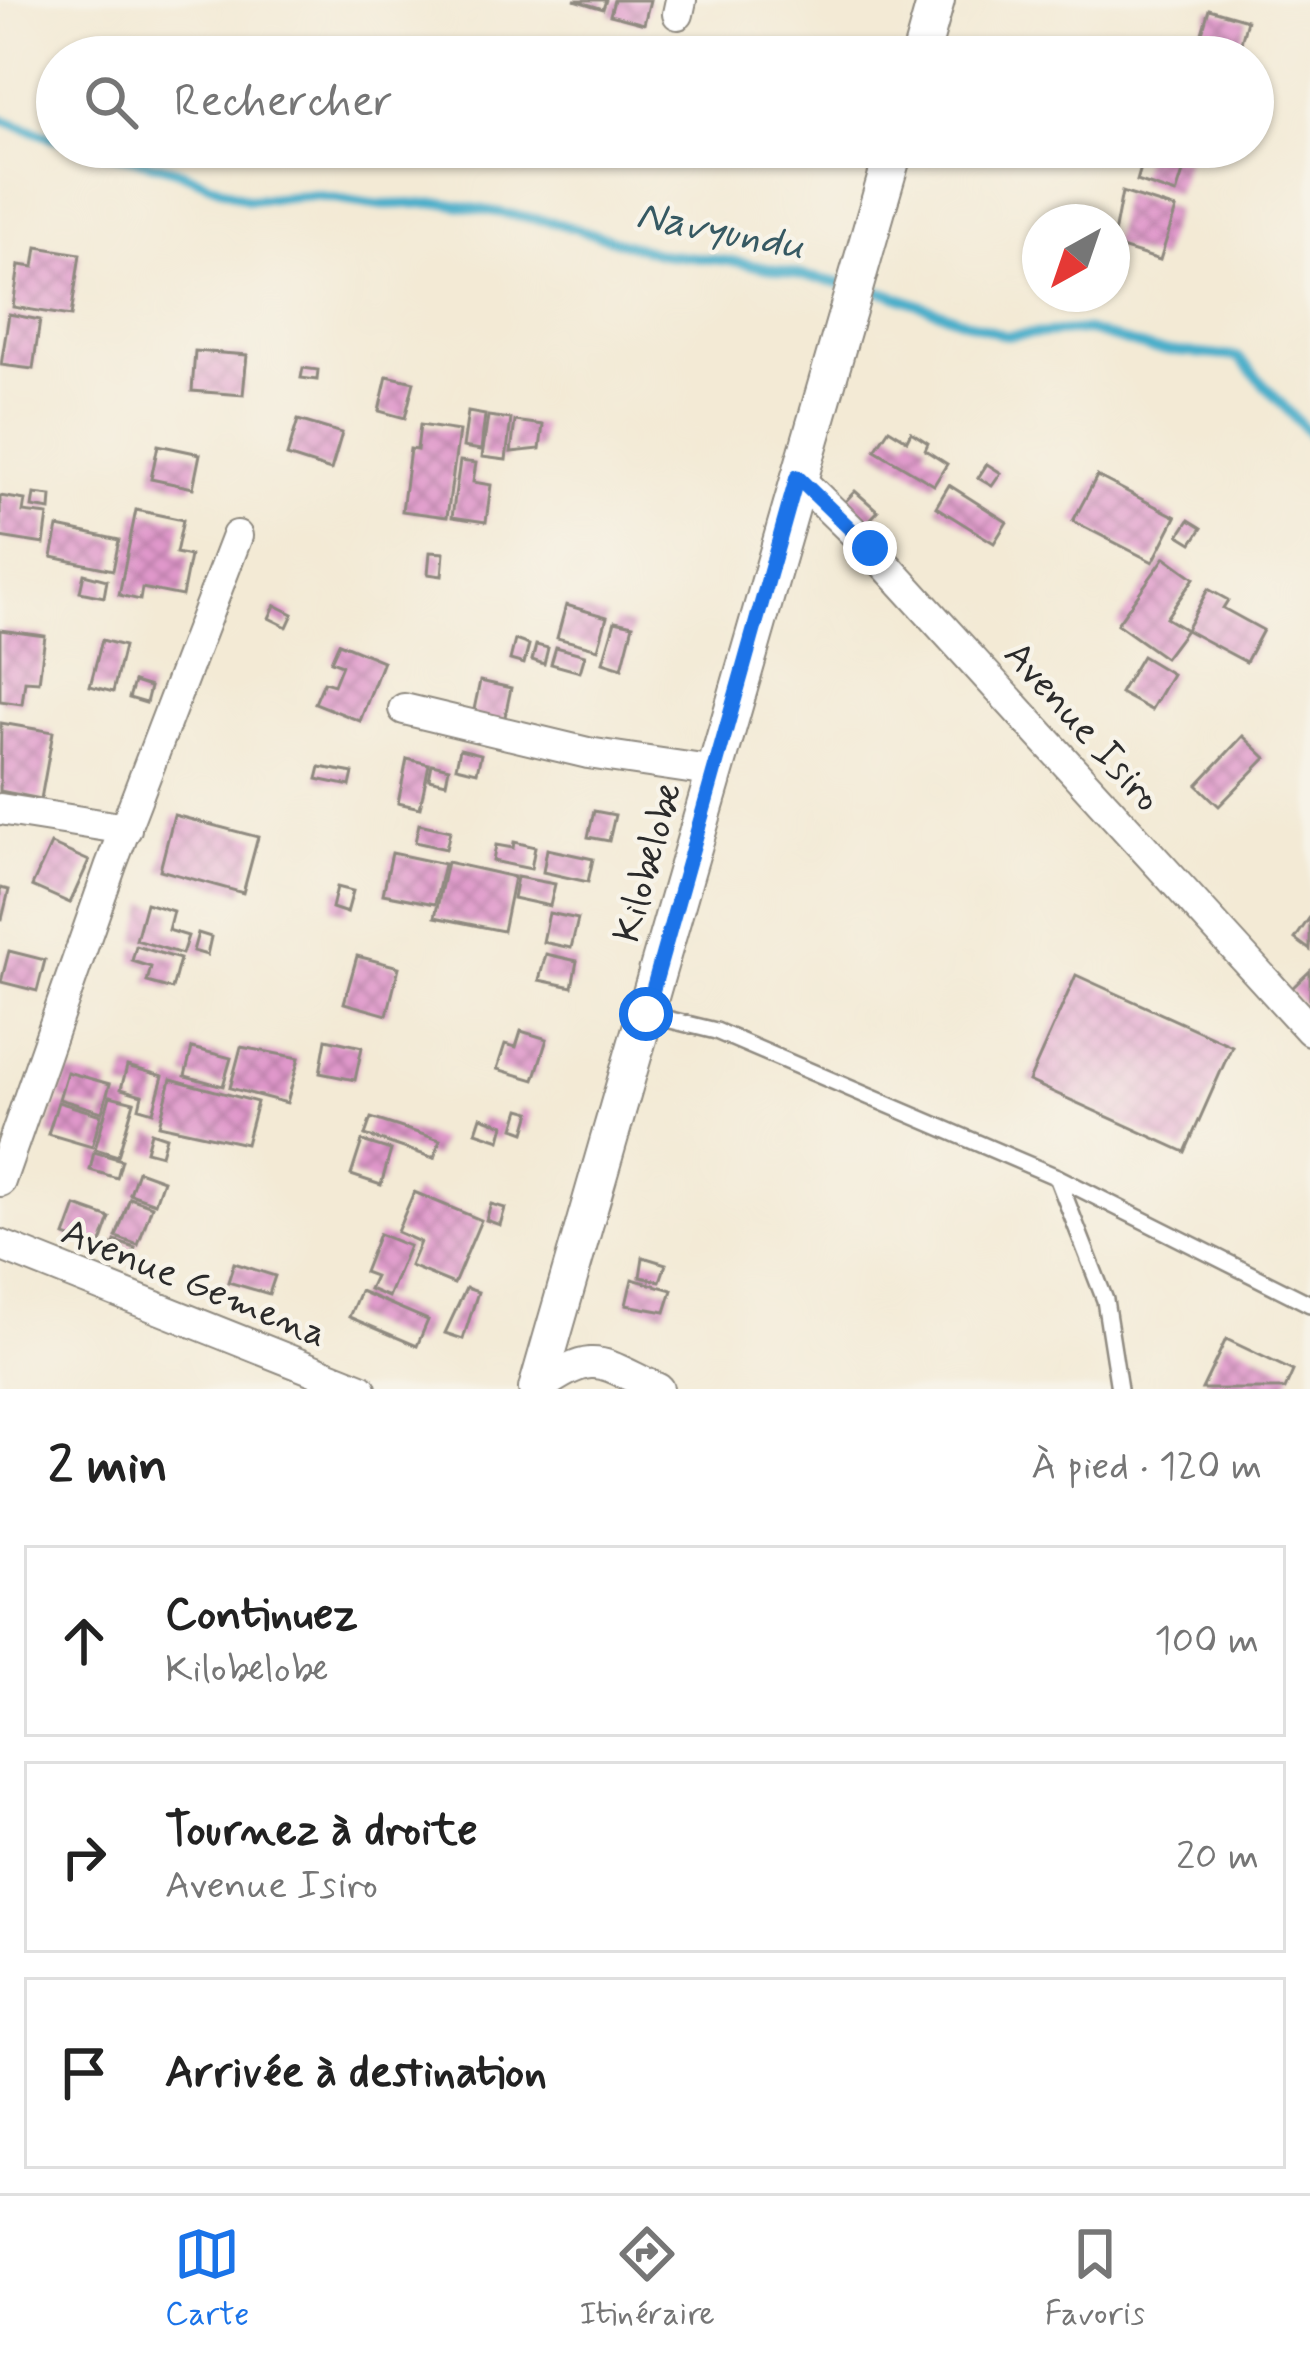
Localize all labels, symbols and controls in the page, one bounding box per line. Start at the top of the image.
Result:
search box [36,36,1274,168]
icon: search [78,69,144,135]
text: Rechercher [174,73,393,132]
water label: Navyundu [632,188,809,275]
north arrow [1022,204,1130,312]
route end [843,521,897,575]
street label: Avenue Isiro [991,631,1172,823]
street label: Kilobelobe [602,777,696,949]
route start [619,987,673,1041]
street label: Avenue Gemena [53,1208,334,1361]
text: 2 min [48,1434,168,1500]
text: À pied · 120 m [1031,1442,1262,1493]
text: Continuez [165,1586,358,1645]
icon: ahead [51,1608,117,1674]
text: 100 m [1154,1616,1259,1667]
text: Kilobelobe [165,1645,328,1696]
text: Tournez à droite [165,1802,478,1861]
icon: right [51,1824,117,1890]
text: 20 m [1176,1832,1259,1883]
text: Avenue Isiro [165,1861,378,1912]
icon: arrive [51,2040,117,2106]
text: Arrivée à destination [165,2044,547,2103]
tab: Carte [165,2221,250,2337]
tab: Itinéraire [579,2221,715,2337]
tab: Favoris [1045,2221,1145,2337]

